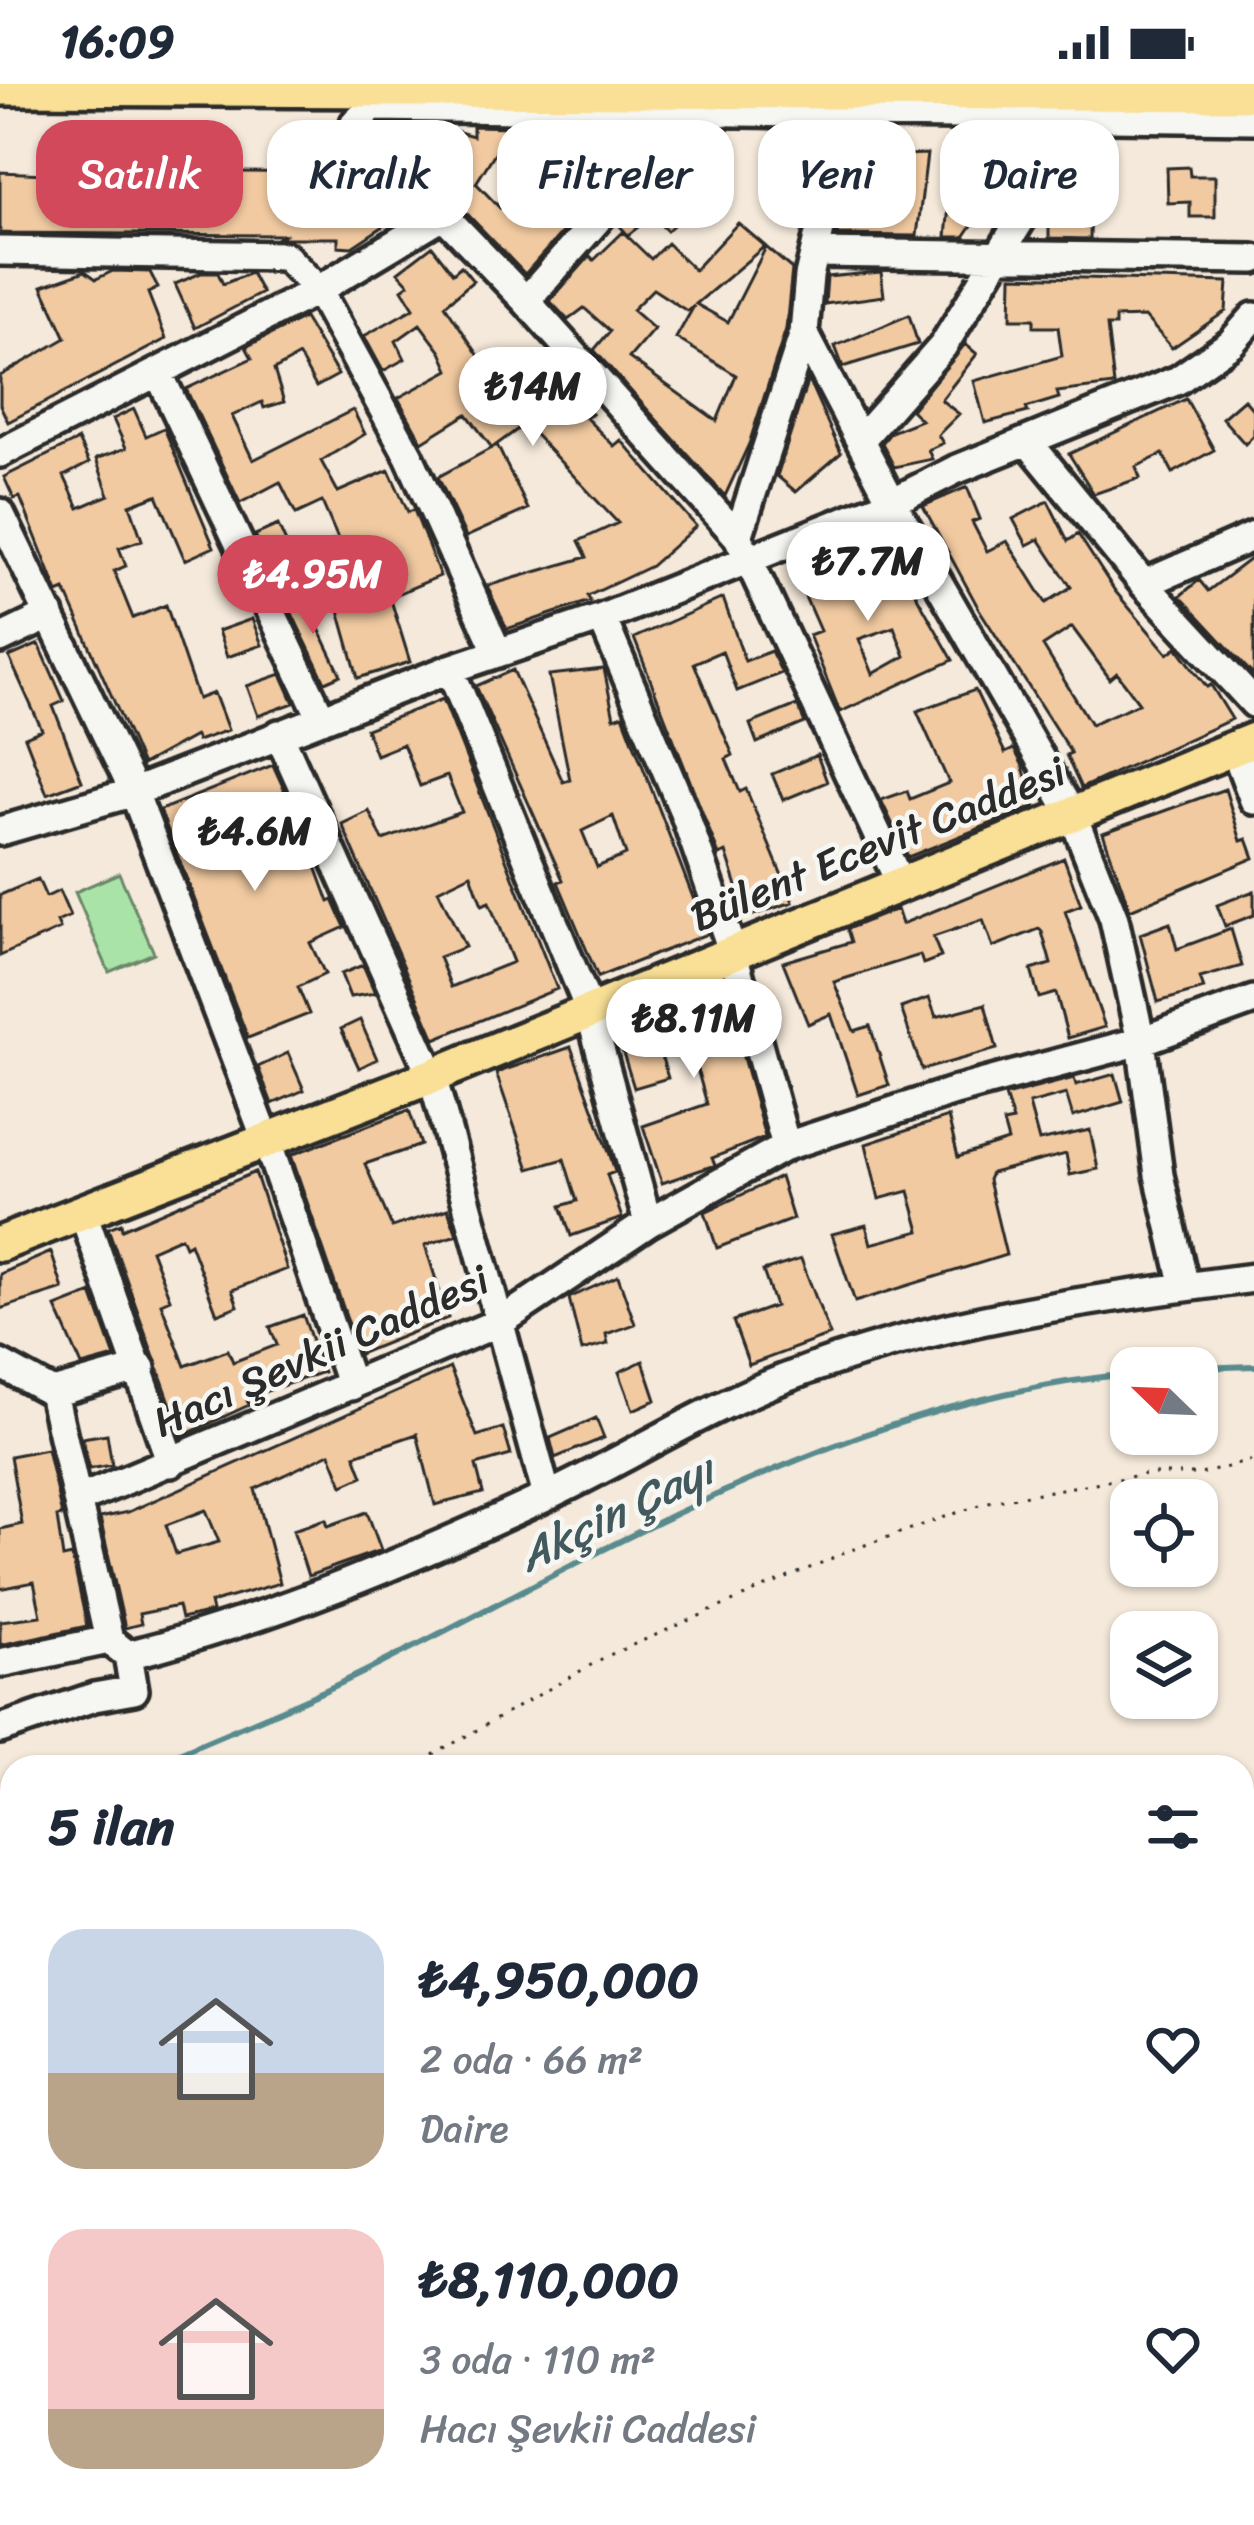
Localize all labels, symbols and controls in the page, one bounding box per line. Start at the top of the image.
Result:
text: 16:09 [60,2,175,82]
chip: Satılık [36,120,243,228]
chip: Kiralık [267,120,473,228]
chip: Filtreler [497,120,734,228]
chip: Yeni [758,120,916,228]
chip: Daire [940,120,1119,228]
pin: ₺14M [462,347,604,449]
text: ₺14M [486,351,580,420]
pin: ₺7.7M [784,522,952,624]
text: ₺7.7M [813,526,923,595]
pin: ₺4.95M [215,535,411,637]
text: ₺4.95M [244,539,382,608]
street label: Bülent Ecevit Caddesi [679,734,1079,953]
pin: ₺4.6M [171,792,339,894]
text: ₺4.6M [199,796,311,865]
pin: ₺8.11M [596,979,792,1081]
text: ₺8.11M [633,983,755,1052]
street label: Hacı Şevkii Caddesi [140,1243,503,1458]
north arrow [1110,1347,1218,1455]
map controls [1110,1347,1218,1719]
water label: Akçin Çayı [503,1429,731,1596]
button: locate [1110,1479,1218,1587]
button: layers [1110,1611,1218,1719]
text: 5 ilan [48,1782,174,1872]
icon: filters [1140,1794,1206,1860]
text: ₺4,950,000 [420,1935,699,2025]
icon: home [144,1977,288,2121]
icon: heart [1140,2016,1206,2082]
text: 2 oda · 66 m² [420,2025,643,2094]
text: Daire [420,2094,508,2163]
text: ₺8,110,000 [420,2235,679,2325]
icon: home [144,2277,288,2421]
icon: heart [1140,2316,1206,2382]
text: 3 oda · 110 m² [420,2325,656,2394]
text: Hacı Şevkii Caddesi [420,2394,756,2463]

